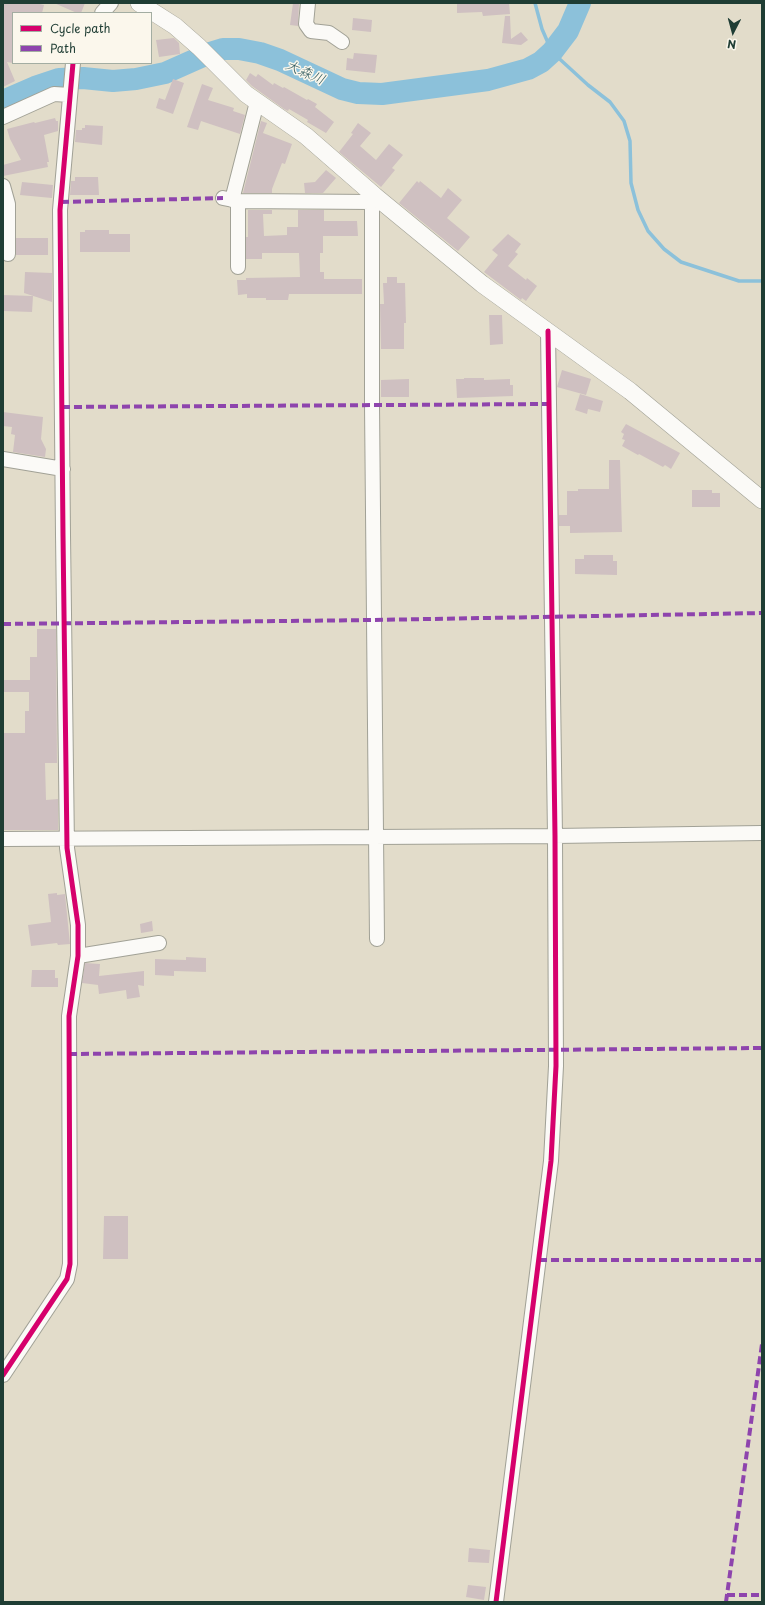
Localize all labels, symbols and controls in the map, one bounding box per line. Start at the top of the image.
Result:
legend [12,12,152,64]
north arrow [713,12,753,52]
text: Cycle path [50,19,111,37]
text: N [726,36,737,53]
text: Path [50,39,76,57]
water label: 大森川 [282,57,328,89]

